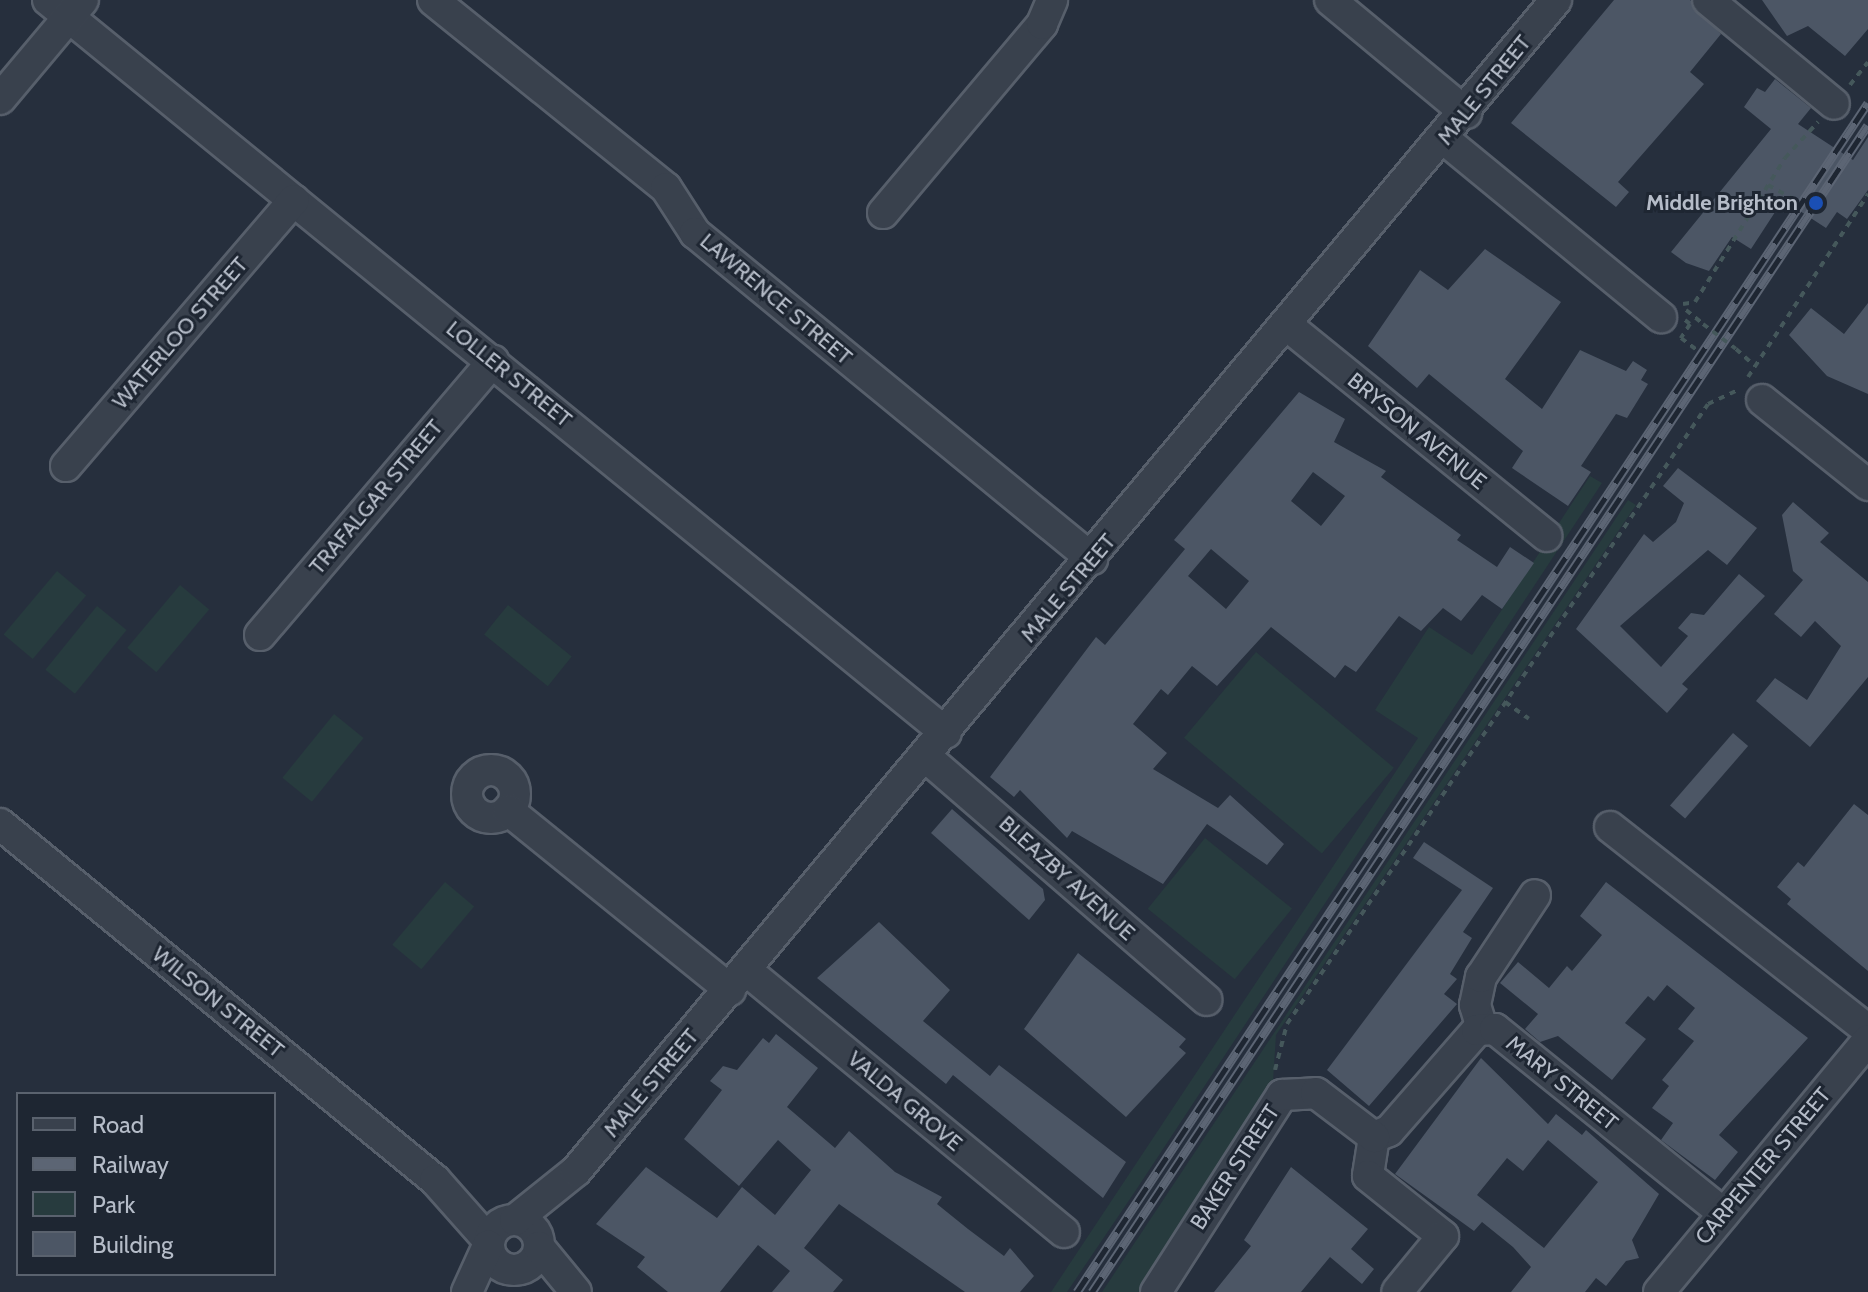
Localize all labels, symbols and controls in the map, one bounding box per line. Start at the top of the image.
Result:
street label: MALE STREET [1432,30,1536,150]
place label: Middle Brighton [1646,190,1798,216]
marker: Middle Brighton [1805,192,1827,214]
street label: LAWRENCE STREET [695,228,857,370]
street label: WATERLOO STREET [107,252,253,414]
street label: LOLLER STREET [441,315,577,433]
street label: BRYSON AVENUE [1342,367,1492,495]
street label: TRAFALGAR STREET [304,414,448,580]
street label: MALE STREET [1015,528,1121,648]
street label: BLEAZBY AVENUE [994,810,1140,946]
street label: WILSON STREET [147,941,289,1063]
street label: MALE STREET [598,1023,704,1143]
street label: MARY STREET [1501,1030,1623,1136]
street label: VALDA GROVE [842,1045,968,1157]
street label: CARPENTER STREET [1690,1082,1836,1250]
legend [16,1092,276,1276]
street label: BAKER STREET [1185,1100,1285,1234]
text: Road [92,1110,144,1139]
text: Railway [92,1150,169,1179]
text: Park [92,1190,135,1219]
text: Building [92,1230,173,1259]

